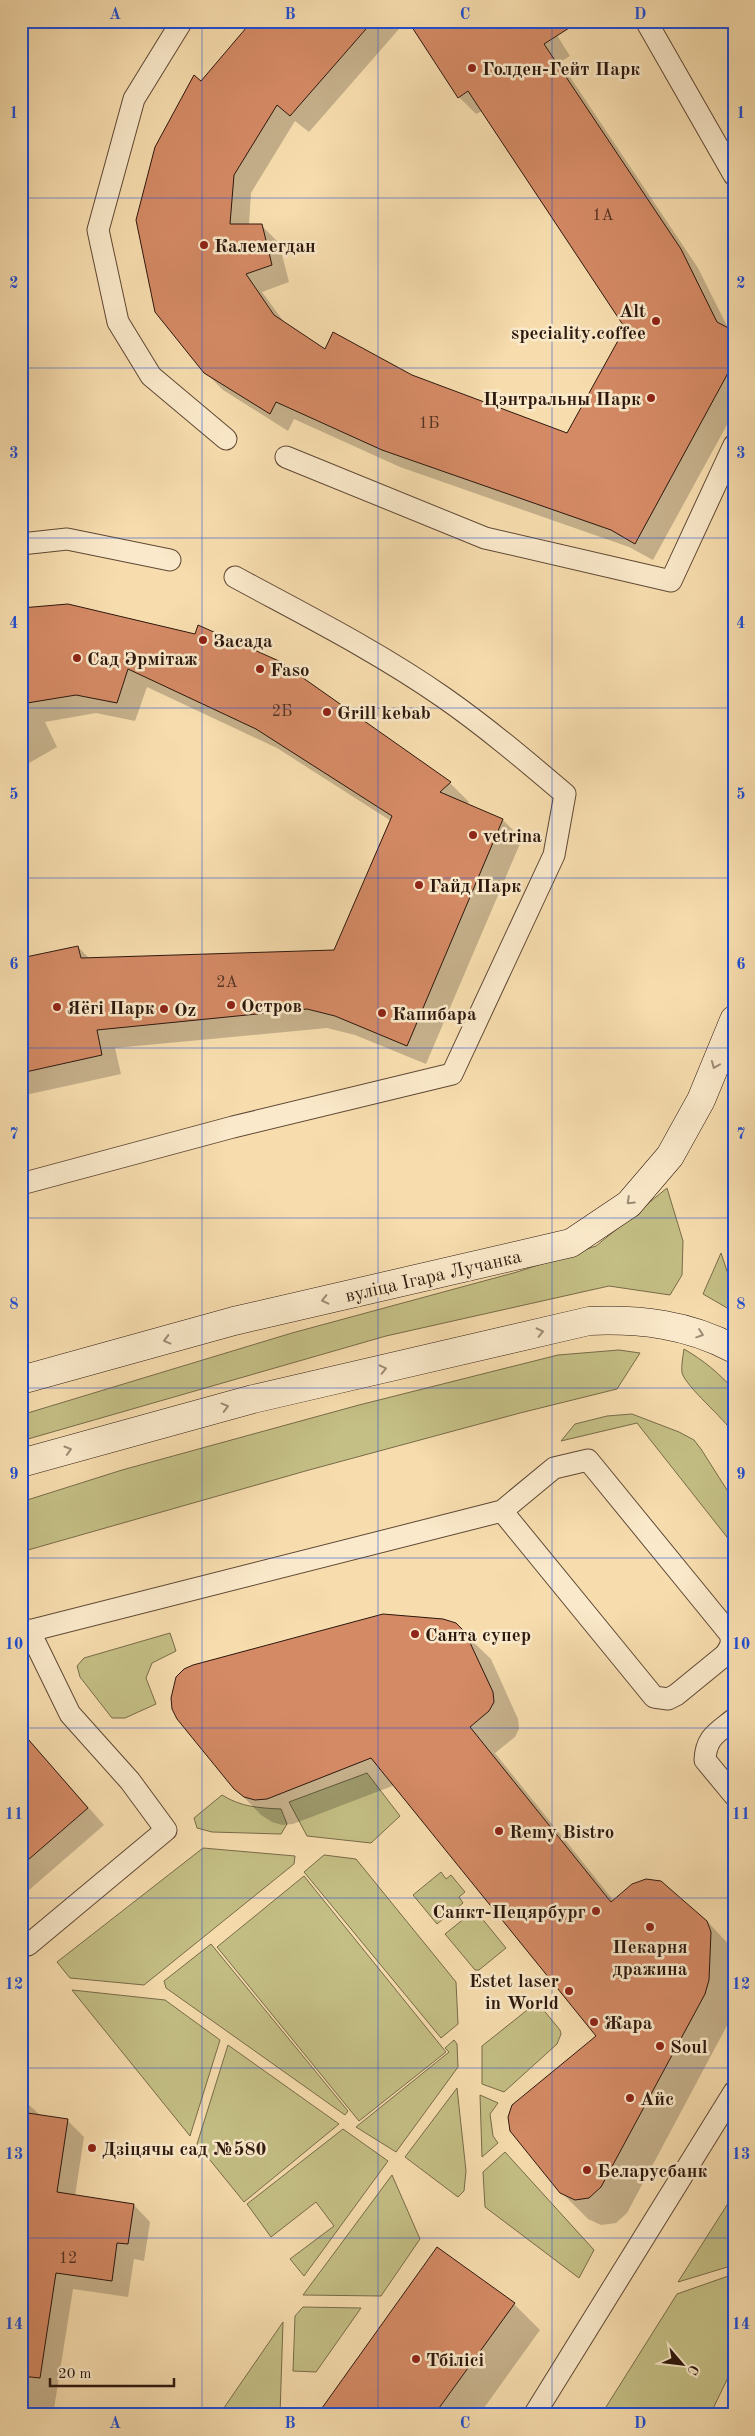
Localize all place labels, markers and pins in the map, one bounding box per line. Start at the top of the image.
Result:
place label: Голден-Гейт Парк [482,61,640,80]
marker: Голден-Гейт Парк [466,62,478,74]
place label: Калемегдан [214,238,316,257]
marker: Калемегдан [198,239,210,251]
place label: Alt speciality.coffee [511,303,646,344]
marker: Alt speciality.coffee [650,315,662,327]
place label: Цэнтральны Парк [483,391,641,410]
marker: Цэнтральны Парк [645,392,657,404]
place label: Засада [213,633,273,652]
marker: Засада [197,634,209,646]
place label: Сад Эрмітаж [87,651,198,670]
marker: Сад Эрмітаж [71,652,83,664]
place label: Faso [270,662,310,681]
marker: Faso [254,663,266,675]
place label: Grill kebab [337,705,431,724]
marker: Grill kebab [321,706,333,718]
place label: vetrina [483,828,542,847]
marker: vetrina [467,829,479,841]
place label: Гайд Парк [429,878,521,897]
marker: Гайд Парк [413,879,425,891]
place label: Остров [241,998,302,1017]
marker: Остров [225,999,237,1011]
place label: Яёгі Парк [67,1000,155,1019]
marker: Яёгі Парк [51,1001,63,1013]
place label: Oz [174,1002,196,1021]
marker: Oz [158,1003,170,1015]
place label: Капибара [392,1006,477,1025]
marker: Капибара [376,1007,388,1019]
place label: Санта супер [425,1627,531,1646]
marker: Санта супер [409,1628,421,1640]
place label: Remy Bistro [509,1824,614,1843]
marker: Remy Bistro [493,1825,505,1837]
place label: Санкт-Пецярбург [432,1904,586,1923]
marker: Санкт-Пецярбург [590,1905,602,1917]
marker: Пекарня дражина [644,1921,656,1933]
place label: Пекарня дражина [612,1939,688,1980]
place label: Estet laser in World [469,1973,559,2014]
marker: Estet laser in World [563,1985,575,1997]
place label: Жара [604,2015,653,2034]
marker: Жара [588,2016,600,2028]
place label: Soul [670,2039,708,2058]
marker: Soul [654,2040,666,2052]
place label: Айс [640,2091,674,2110]
marker: Айс [624,2092,636,2104]
place label: Дзіцячы сад №580 [102,2141,267,2160]
marker: Дзіцячы сад №580 [86,2142,98,2154]
place label: Беларусбанк [597,2163,707,2182]
marker: Беларусбанк [581,2164,593,2176]
place label: Тбілісі [426,2352,485,2371]
marker: Тбілісі [410,2353,422,2365]

